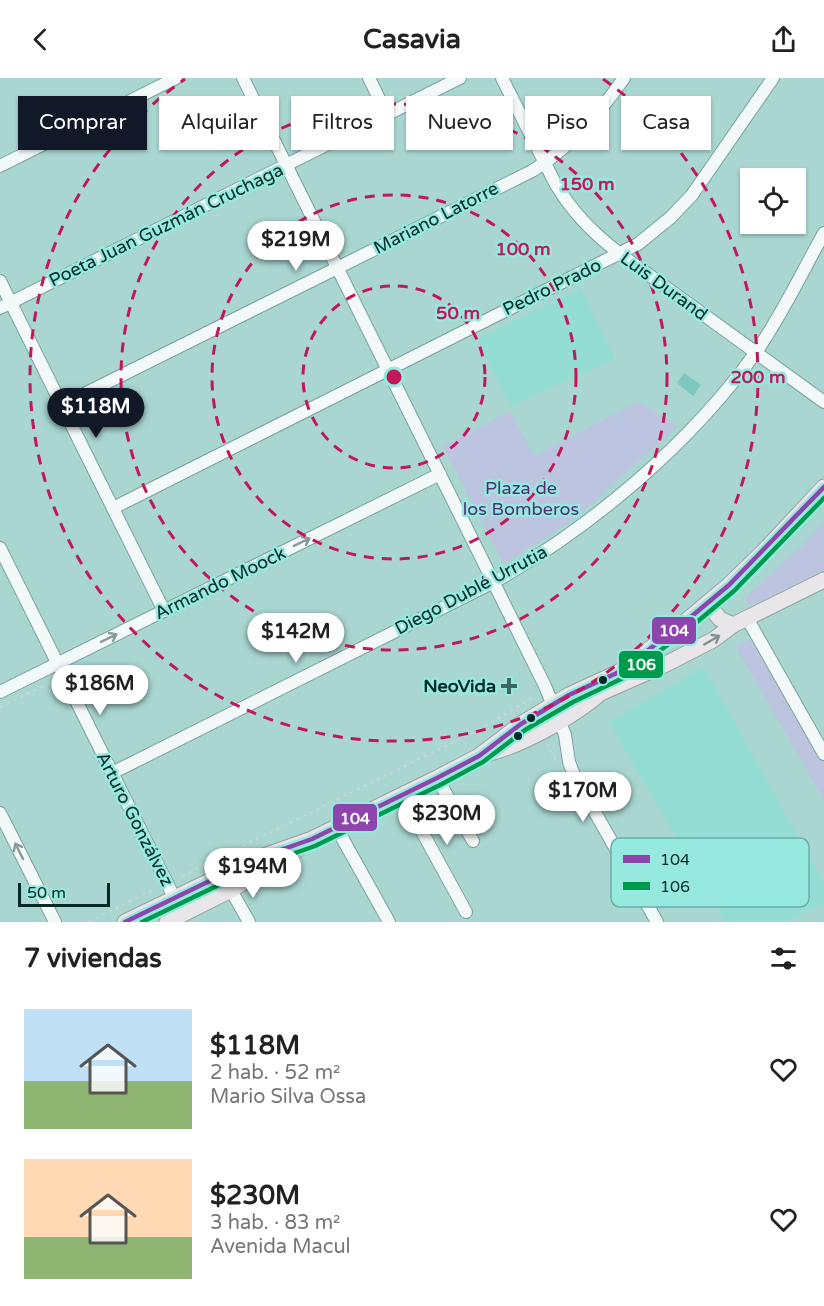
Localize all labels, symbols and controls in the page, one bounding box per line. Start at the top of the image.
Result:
icon: back [24,23,57,56]
text: Casavia [363,23,461,56]
icon: share [767,23,800,56]
chip: Comprar [18,96,147,150]
chip: Alquilar [159,96,279,150]
chip: Filtros [291,96,394,150]
chip: Nuevo [406,96,513,150]
chip: Piso [525,96,609,150]
chip: Casa [621,96,711,150]
street label: Poeta Juan Guzmán Cruchaga [45,159,287,291]
map controls [740,168,806,234]
button: locate [740,168,806,234]
text: 150 m [559,173,615,195]
street label: Mariano Latorre [370,177,502,259]
pin: $219M [254,221,338,272]
text: $219M [261,228,331,252]
text: 100 m [495,238,551,260]
street label: Luis Durand [616,247,712,325]
street label: Pedro Prado [499,254,605,320]
text: 50 m [436,302,480,324]
text: 200 m [730,366,786,388]
centre of rings [384,367,404,387]
pin: $118M [54,388,138,439]
text: $118M [61,395,131,419]
park label: Plaza de los Bomberos [463,477,579,520]
one-way arrow [293,536,311,548]
street label: Diego Dublé Urrutia [391,540,551,640]
street label: Armando Moock [151,542,289,624]
pin: $142M [254,613,338,664]
line badge: 104 [651,616,697,645]
text: $142M [261,620,331,644]
text: 104 [659,621,689,641]
one-way arrow [99,632,117,644]
one-way arrow [703,634,720,646]
line badge: 106 [618,650,664,679]
text: 106 [626,655,656,675]
pin: $186M [58,665,142,716]
text: $186M [65,672,135,696]
unlabelled marker [597,674,609,686]
place label: NeoVida [423,675,496,697]
marker: NeoVida [500,677,518,695]
unlabelled marker [525,712,537,724]
unlabelled marker [512,730,524,742]
street label: Arturo Gonzálvez [92,748,178,890]
pin: $170M [541,772,625,823]
text: $170M [548,779,618,803]
pin: $230M [405,795,489,846]
text: $230M [412,802,482,826]
line badge: 104 [332,803,378,832]
text: 104 [340,809,370,829]
legend [611,838,809,907]
one-way arrow [13,842,24,860]
pin: $194M [211,848,295,899]
text: 104 [660,850,690,870]
text: $194M [218,855,288,879]
text: 106 [660,877,690,897]
scale bar [18,880,110,908]
text: 50 m [27,883,66,903]
icon: filters [767,942,800,975]
text: 7 viviendas [24,943,162,974]
text: $118M [210,1030,300,1061]
icon: home [72,1033,144,1105]
icon: heart [767,1053,800,1086]
text: 2 hab. · 52 m² [210,1061,340,1085]
text: Mario Silva Ossa [210,1085,366,1109]
text: $230M [210,1180,300,1211]
icon: home [72,1183,144,1255]
icon: heart [767,1203,800,1236]
text: 3 hab. · 83 m² [210,1211,340,1235]
text: Avenida Macul [210,1235,351,1259]

